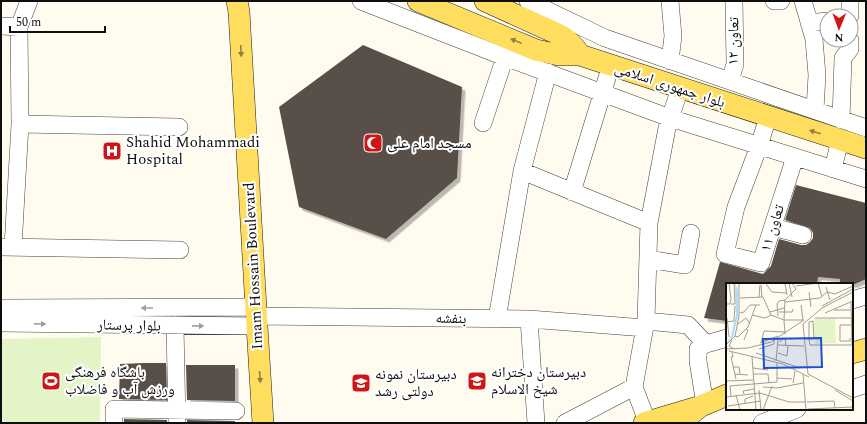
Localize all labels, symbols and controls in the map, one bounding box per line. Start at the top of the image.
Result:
scale bar [10,8,105,34]
north arrow [819,8,859,48]
text: 50 m [16,13,41,32]
street label: تعاون ۱۲ [722,16,745,65]
text: N [834,29,843,46]
one-way arrow [509,38,521,44]
one-way arrow [238,45,245,57]
street label: بلوار جمهوری اسلامی [612,57,728,114]
one-way arrow [809,129,821,135]
place label: Shahid Mohammadi Hospital [126,131,260,171]
mosque icon: مسجد امام علی [362,132,384,154]
place label: مسجد امام علی [387,132,472,155]
hospital icon: Shahid Mohammadi Hospital [101,140,123,162]
street label: Imam Hossain Boulevard [238,182,269,350]
street label: تعاون ۱۱ [754,201,791,255]
inset map [726,283,853,410]
one-way arrow [140,305,153,311]
street label: بنفشه [435,307,467,330]
street label: بلوار پرستار [96,313,161,338]
one-way arrow [34,321,47,327]
one-way arrow [192,322,204,329]
place label: باشگاه فرهنگی ورزش آب و فاضلاب [65,361,175,401]
place label: دبیرستان دخترانه شیخ الاسلام [491,361,586,401]
place label: دبیرستان نمونه دولتی رشد [375,363,457,403]
sports icon: باشگاه فرهنگی ورزش آب و فاضلاب [40,370,62,392]
school or university icon: دبیرستان دخترانه شیخ الاسلام [466,370,488,392]
one-way arrow [257,371,264,383]
school or university icon: دبیرستان نمونه دولتی رشد [350,372,372,394]

